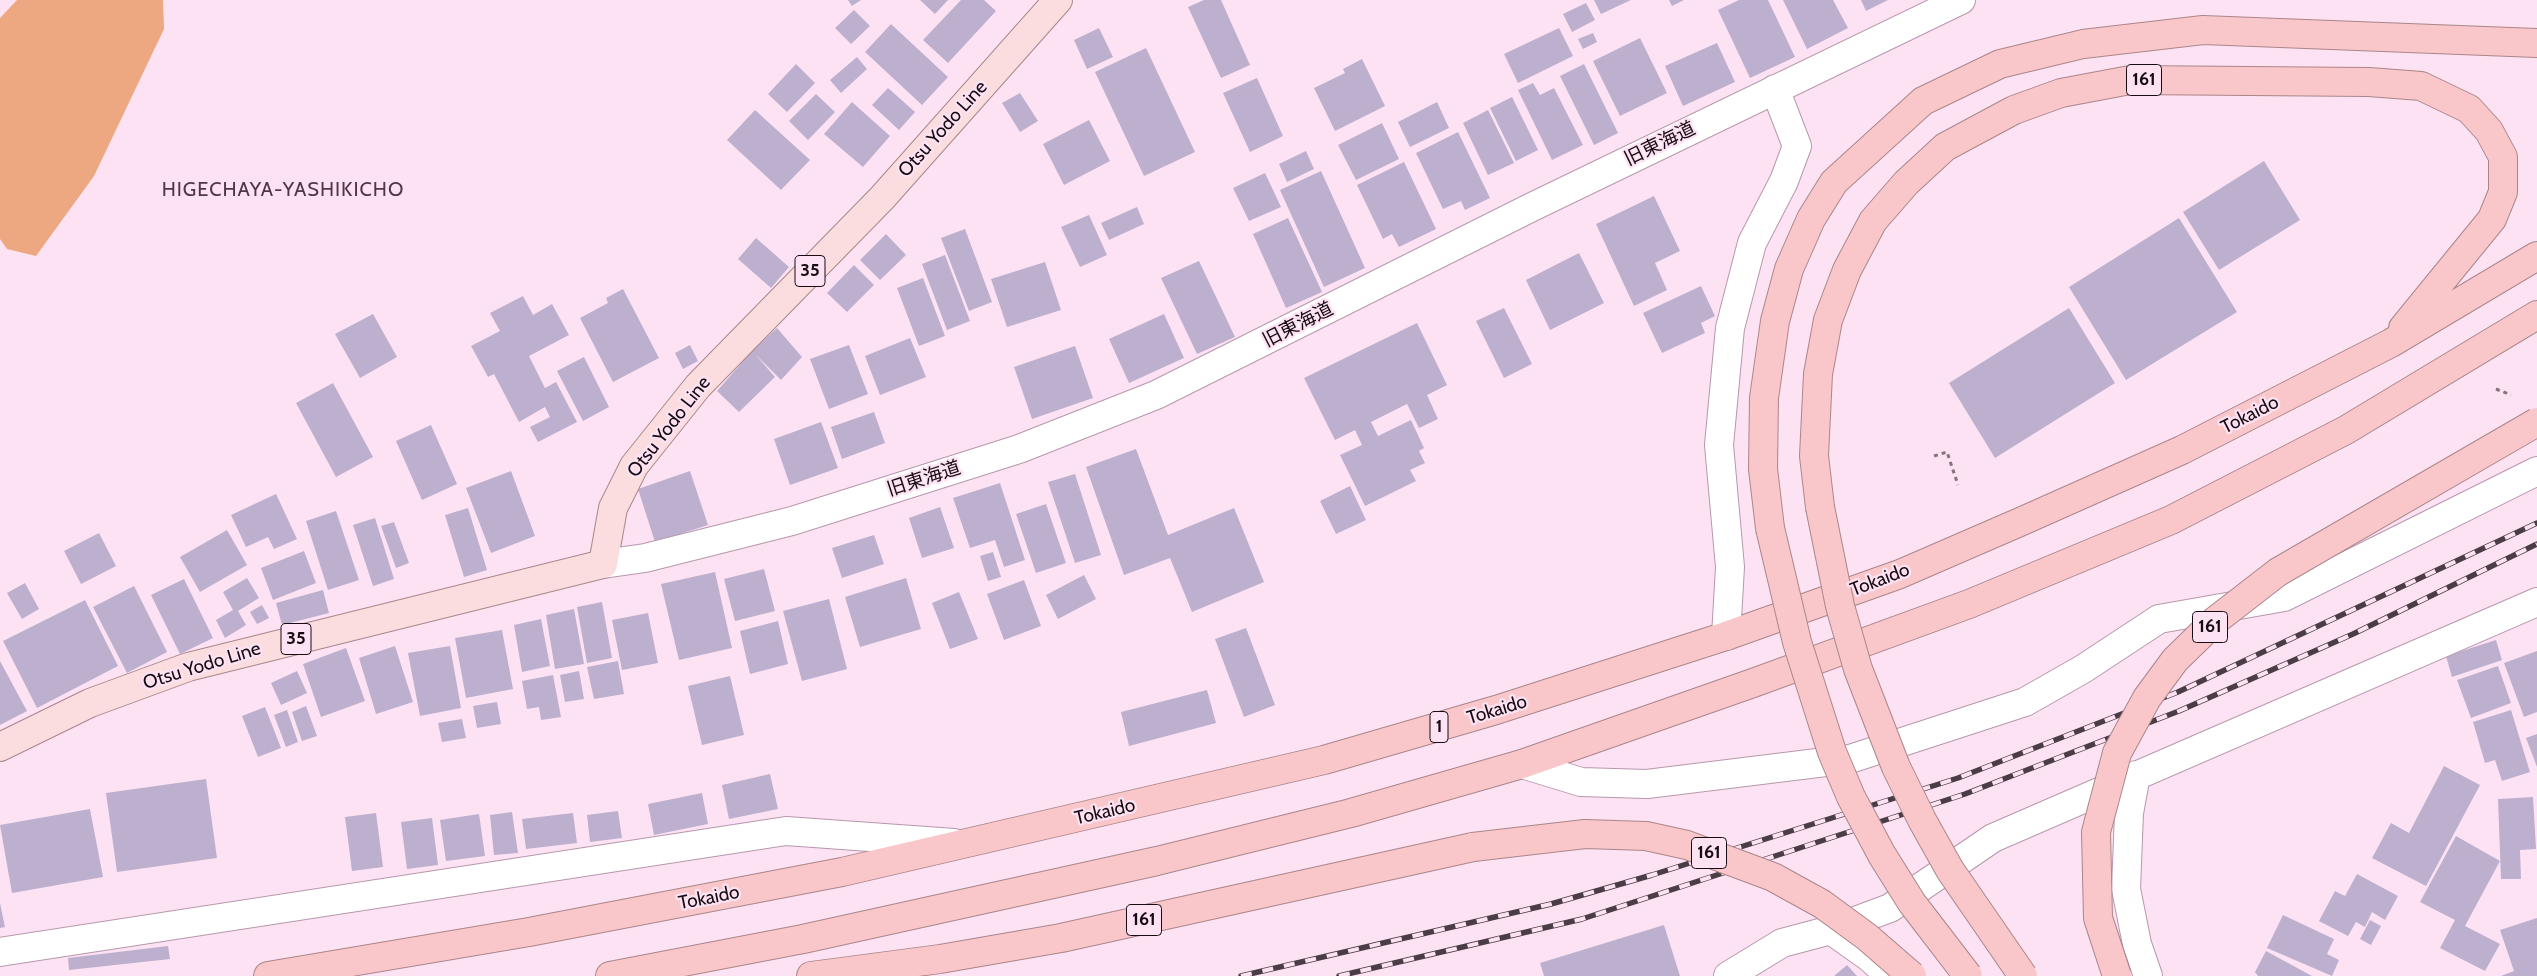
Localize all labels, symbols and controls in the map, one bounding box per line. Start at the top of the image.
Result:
road number: 161 [2126,64,2162,96]
street label: Otsu Yodo Line [894,76,992,182]
street label: 旧東海道 [1621,117,1699,171]
district label: HIGECHAYA-YASHIKICHO [159,178,407,202]
road number: 35 [795,256,825,286]
street label: 旧東海道 [1259,298,1337,352]
street label: Otsu Yodo Line [622,372,716,482]
street label: Tokaido [2217,391,2283,439]
street label: 旧東海道 [884,456,964,502]
street label: Tokaido [1847,558,1913,602]
road number: 161 [2192,612,2228,642]
road number: 35 [281,624,311,654]
street label: Otsu Yodo Line [140,637,264,695]
street label: Tokaido [1464,690,1530,730]
road number: 1 [1430,712,1448,742]
street label: Tokaido [1072,794,1138,830]
road number: 161 [1692,838,1726,868]
street label: Tokaido [677,881,741,915]
road number: 161 [1126,904,1162,936]

